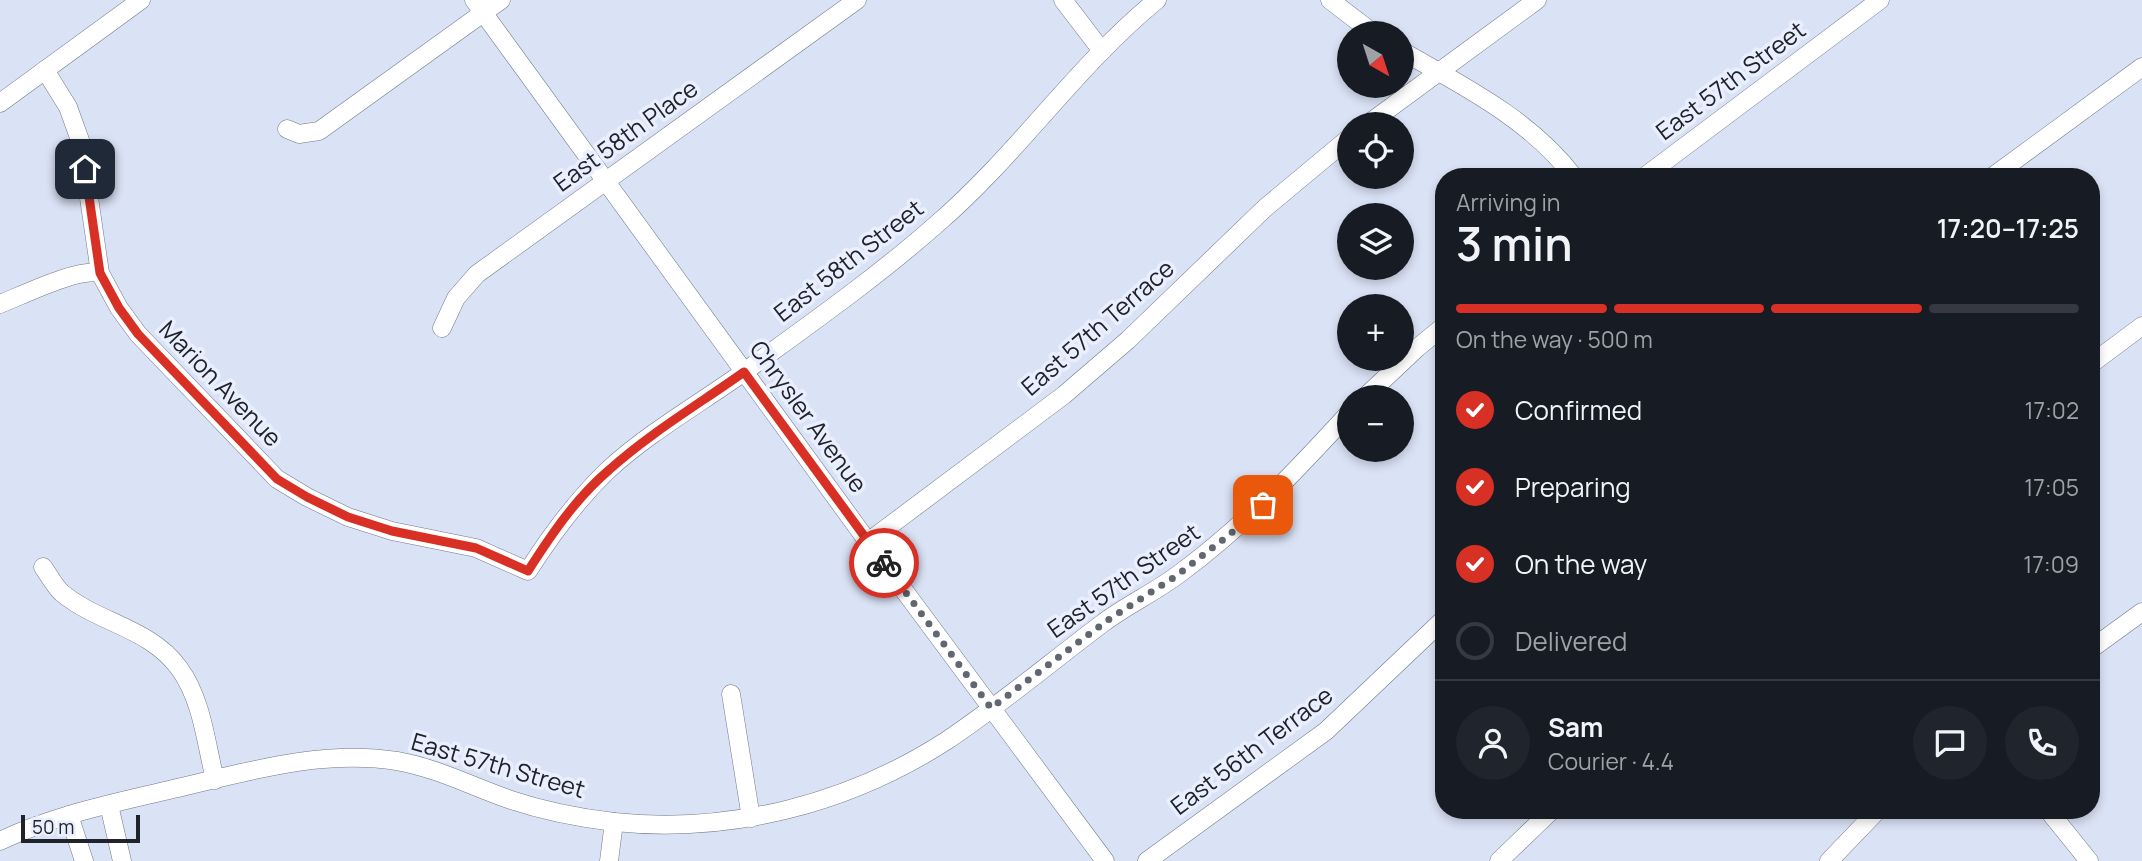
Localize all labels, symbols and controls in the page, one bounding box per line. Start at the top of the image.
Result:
street label: East 57th Street [1649,13,1812,147]
north arrow [1337,21,1414,98]
map controls [1337,21,1414,462]
street label: East 58th Place [546,71,704,198]
button: locate [1337,112,1414,189]
pin [55,139,115,199]
icon: home [66,150,104,188]
text: Arriving in [1456,186,1561,218]
street label: East 58th Street [767,191,930,329]
button: layers [1337,203,1414,280]
text: 17:20–17:25 [1937,210,2079,246]
text: 3 min [1456,212,1573,275]
street label: East 57th Terrace [1014,251,1180,402]
button: + [1337,294,1414,371]
street label: Marion Avenue [153,313,290,453]
text: On the way · 500 m [1456,323,1653,355]
street label: Chrysler Avenue [743,333,876,499]
button: − [1337,385,1414,462]
icon: check [1456,391,1494,429]
text: Confirmed [1515,392,1642,428]
text: 17:02 [2024,394,2079,426]
icon: check [1456,468,1494,506]
text: Preparing [1515,469,1631,505]
text: 17:05 [2024,471,2079,503]
pin [1233,475,1293,535]
icon: bag [1244,486,1282,524]
street label: East 57th Street [1040,515,1206,645]
courier [849,528,919,598]
icon: bike [865,544,903,582]
icon: check [1456,545,1494,583]
text: On the way [1515,546,1647,582]
text: 17:09 [2023,548,2079,580]
text: Delivered [1515,623,1627,659]
street label: East 56th Terrace [1163,678,1339,822]
button: person [1456,706,1530,780]
button: chat [1913,706,1987,780]
button: phone [2005,706,2079,780]
text: Sam [1548,709,1603,745]
street label: East 57th Street [408,724,589,805]
text: Courier · 4.4 [1548,745,1674,777]
scale bar [21,812,140,844]
text: 50 m [32,814,74,840]

